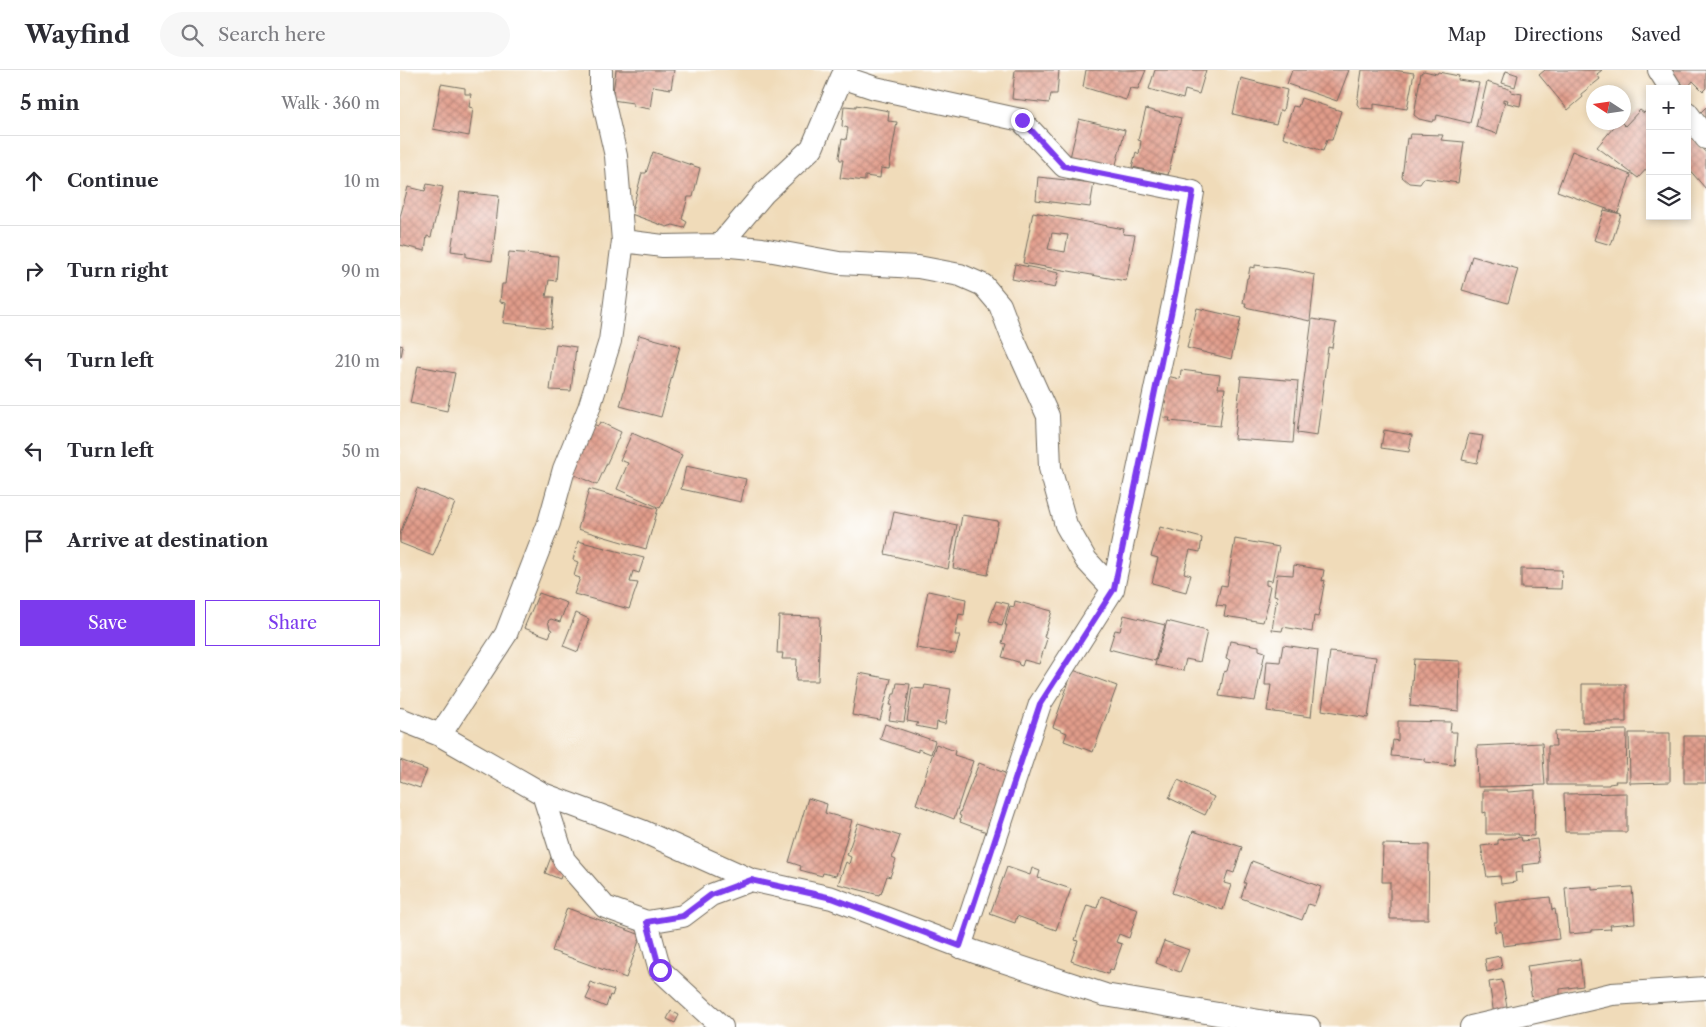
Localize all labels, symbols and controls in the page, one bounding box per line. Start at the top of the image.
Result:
search box [160,12,510,57]
text: Wayfind [25,20,130,49]
icon: search [178,21,206,49]
text: Search here [218,23,326,46]
text: Map [1447,24,1486,46]
text: Directions [1514,24,1603,46]
text: Saved [1631,24,1681,46]
north arrow [1586,85,1631,130]
map controls [1646,85,1691,220]
button: + [1646,85,1691,130]
text: 5 min [20,90,80,115]
text: Walk · 360 m [281,93,380,113]
route end [1011,109,1034,132]
button: − [1646,130,1691,175]
icon: ahead [20,167,48,195]
text: Continue [67,169,159,192]
text: 10 m [344,171,380,191]
button: layers [1646,175,1691,220]
icon: right [20,257,48,285]
text: Turn right [67,259,168,282]
text: 90 m [341,261,380,281]
icon: left [20,347,48,375]
text: Turn left [67,349,154,372]
text: 210 m [335,351,380,371]
icon: left [20,437,48,465]
text: Turn left [67,439,154,462]
text: 50 m [342,441,380,461]
icon: arrive [20,527,48,555]
text: Arrive at destination [67,529,268,552]
button: Save [20,600,195,646]
button: Share [205,600,380,646]
route start [649,959,672,982]

